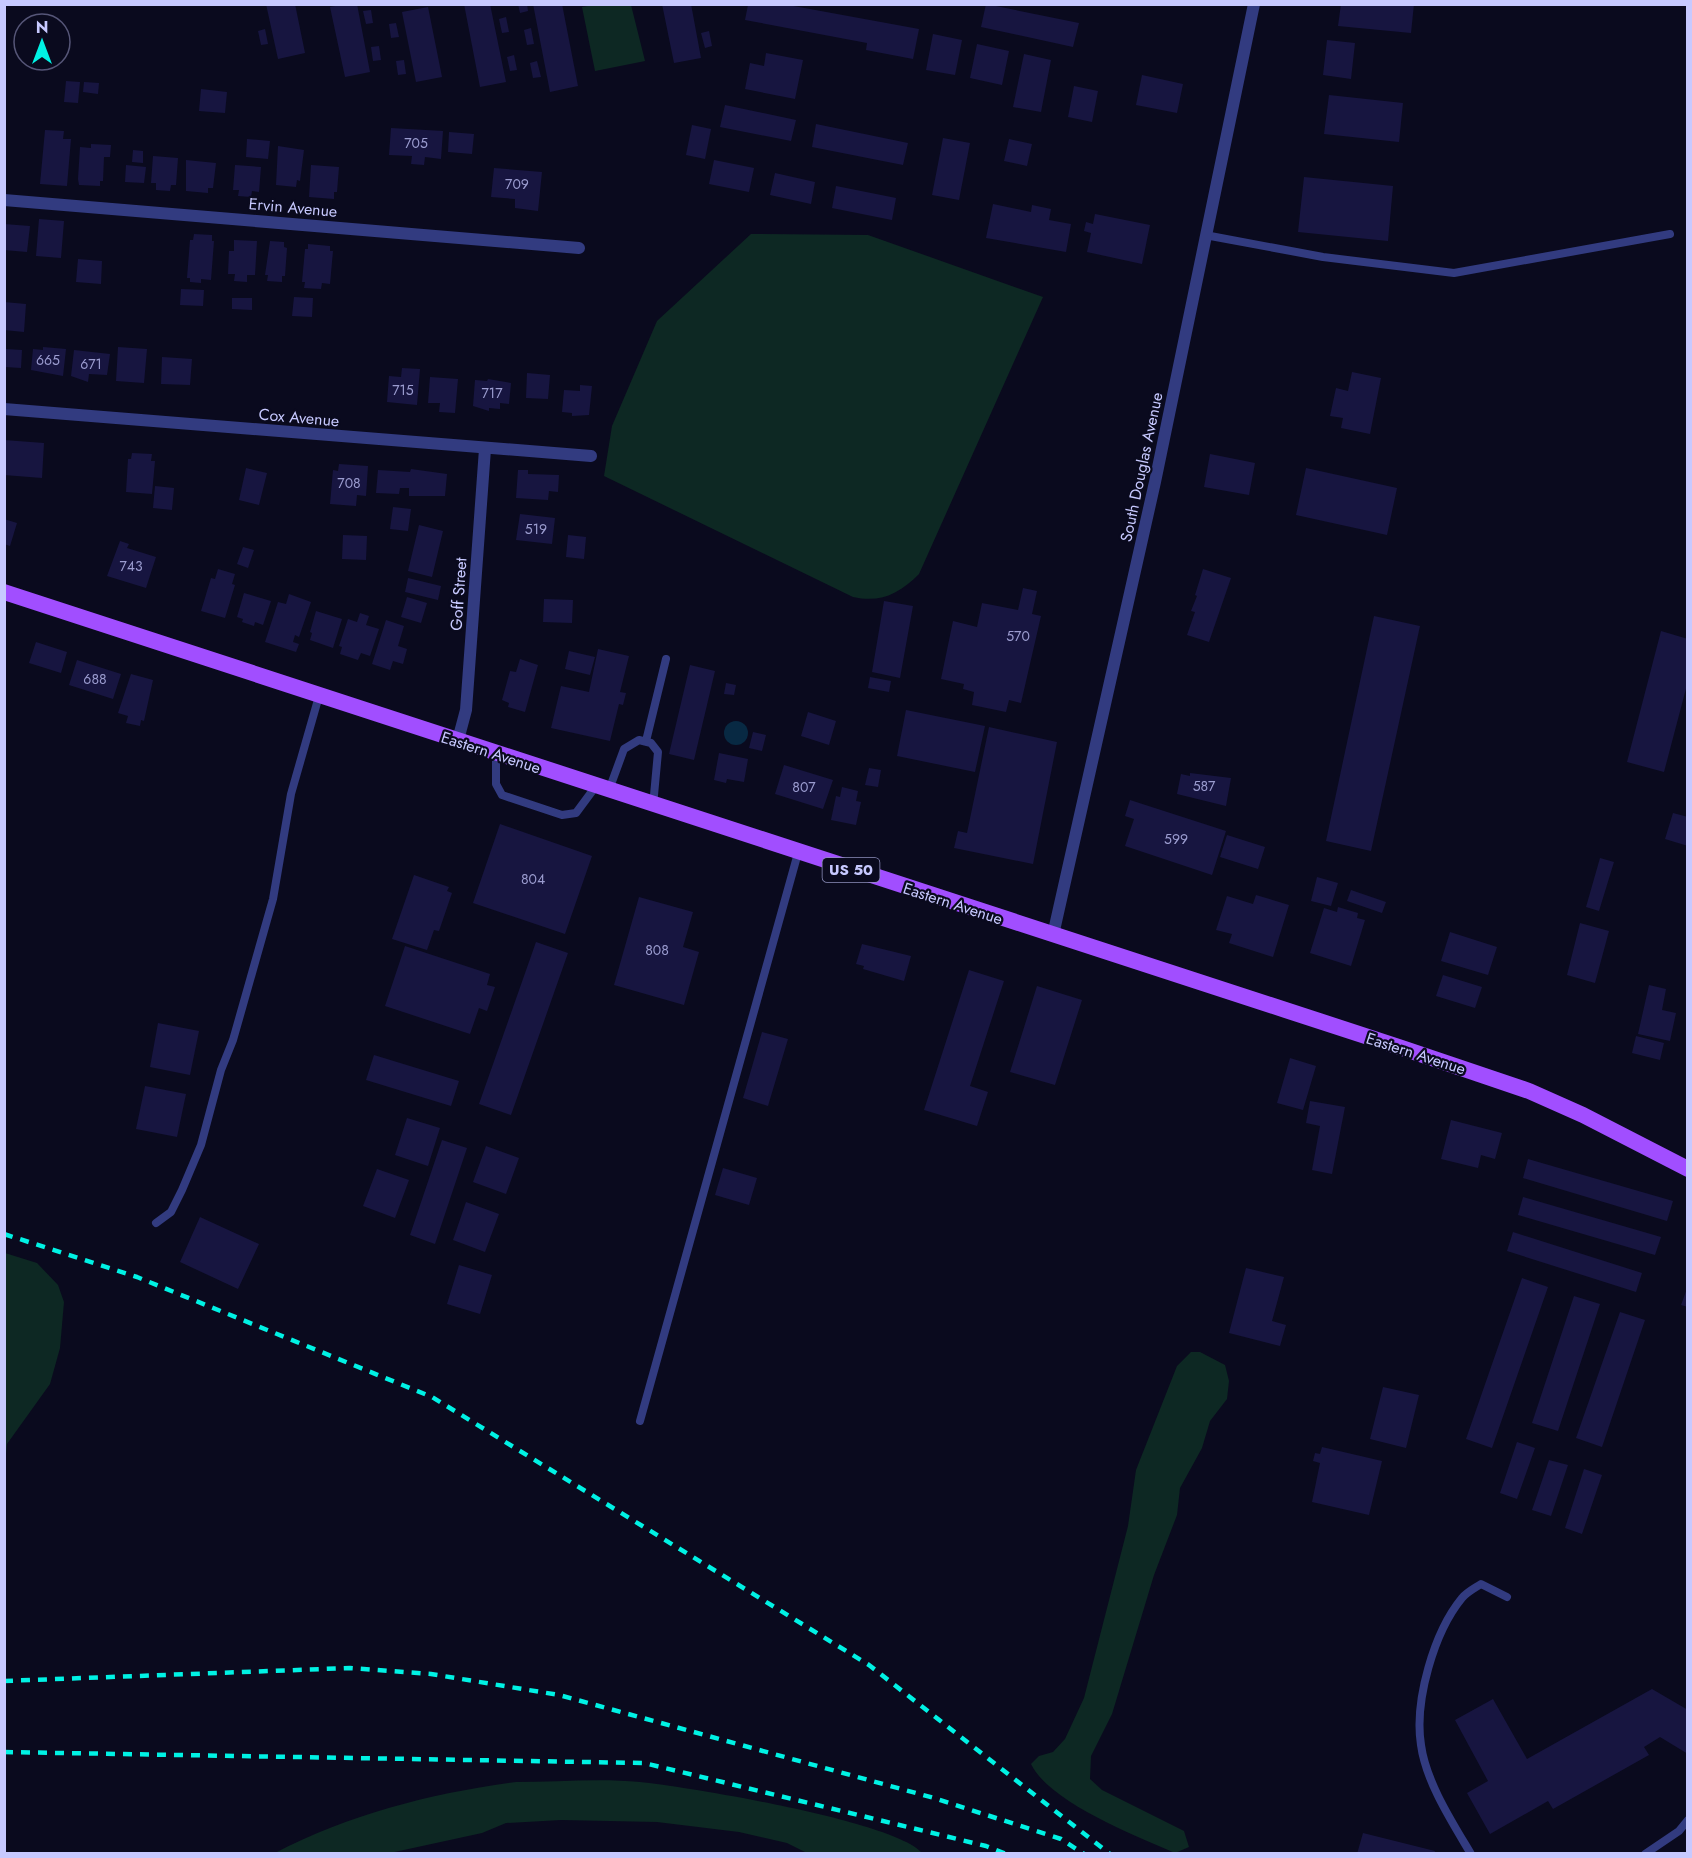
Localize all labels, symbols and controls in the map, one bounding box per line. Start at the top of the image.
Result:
north arrow [12,12,72,72]
text: N [36,16,48,39]
house number: 705 [404,133,428,153]
house number: 709 [505,174,529,194]
street label: Ervin Avenue [248,192,338,223]
house number: 665 [36,350,60,370]
house number: 671 [80,354,102,374]
house number: 715 [392,380,414,400]
house number: 717 [482,383,503,403]
street label: South Douglas Avenue [1114,390,1169,544]
street label: Cox Avenue [258,403,340,432]
house number: 708 [337,473,361,493]
house number: 519 [525,519,547,539]
house number: 743 [119,556,143,576]
street label: Goff Street [444,557,473,631]
house number: 570 [1006,626,1030,646]
house number: 688 [83,669,107,689]
street label: Eastern Avenue [438,726,544,779]
house number: 587 [1193,776,1216,796]
house number: 807 [792,777,816,797]
house number: 599 [1164,829,1188,849]
road number: US 50 [822,858,880,882]
house number: 804 [521,869,545,889]
street label: Eastern Avenue [900,877,1006,930]
house number: 808 [645,940,669,960]
street label: Eastern Avenue [1363,1027,1469,1080]

